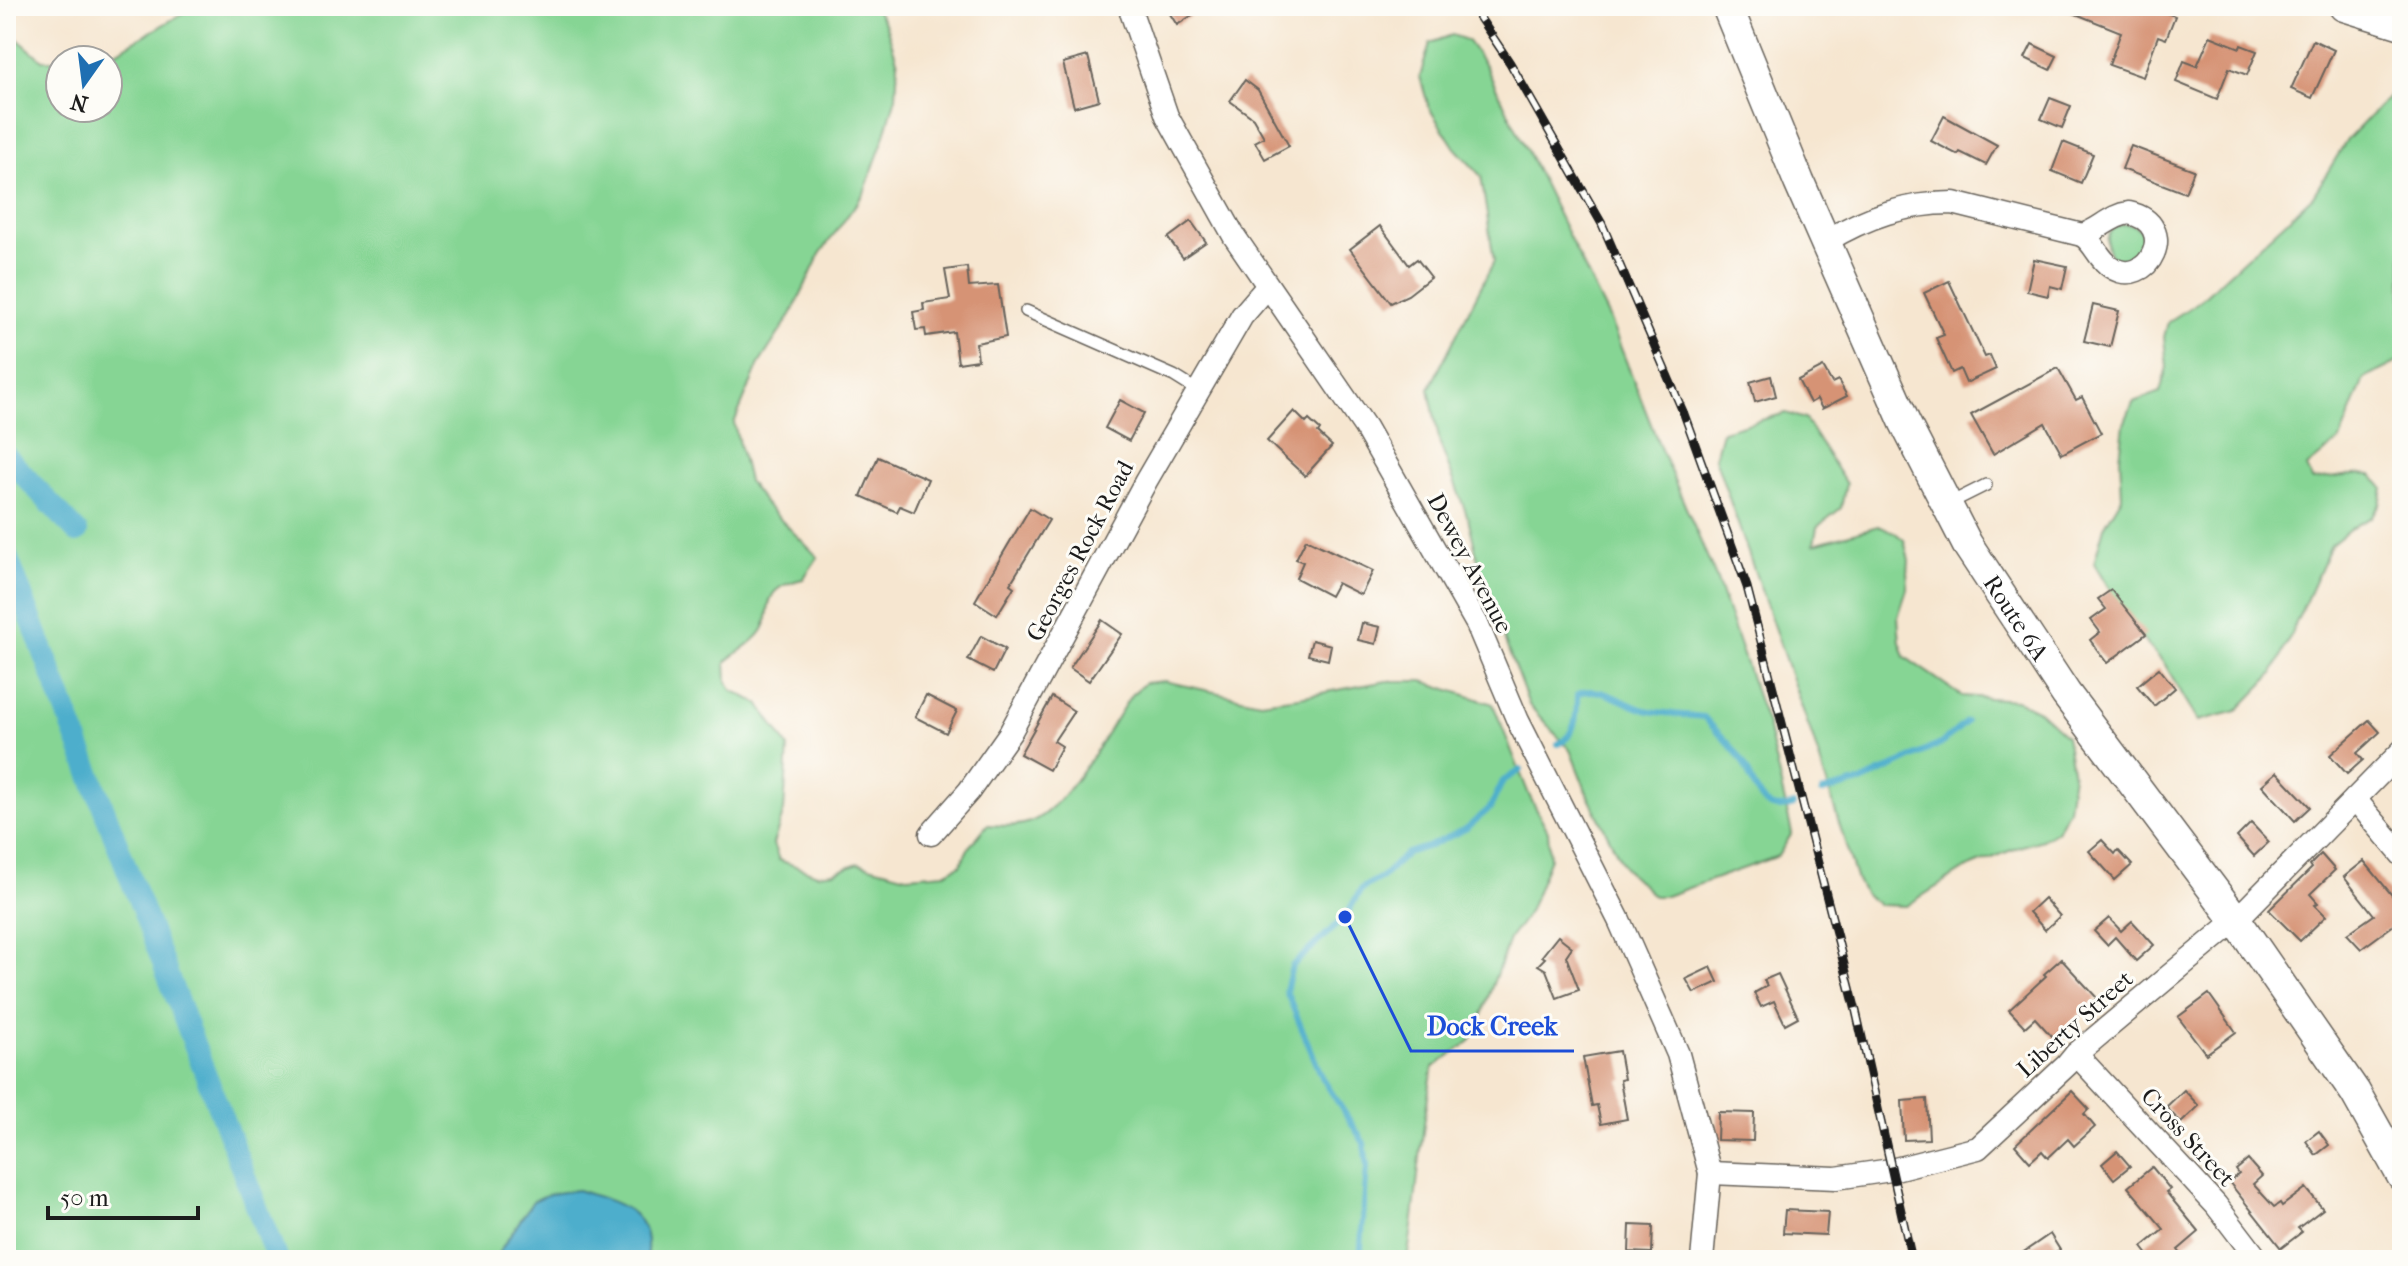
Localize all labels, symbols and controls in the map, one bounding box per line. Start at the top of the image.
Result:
north arrow [44,44,124,124]
text: N [68,88,91,117]
street label: Georges Rock Road [1021,455,1140,646]
street label: Dewey Avenue [1421,488,1519,638]
street label: Route 6A [1977,570,2054,666]
street label: Liberty Street [2011,964,2139,1083]
callout: Dock Creek [1411,1001,1574,1051]
text: Dock Creek [1427,1011,1559,1042]
street label: Cross Street [2135,1082,2241,1192]
scale bar [48,1170,198,1220]
text: 50 m [60,1184,109,1212]

